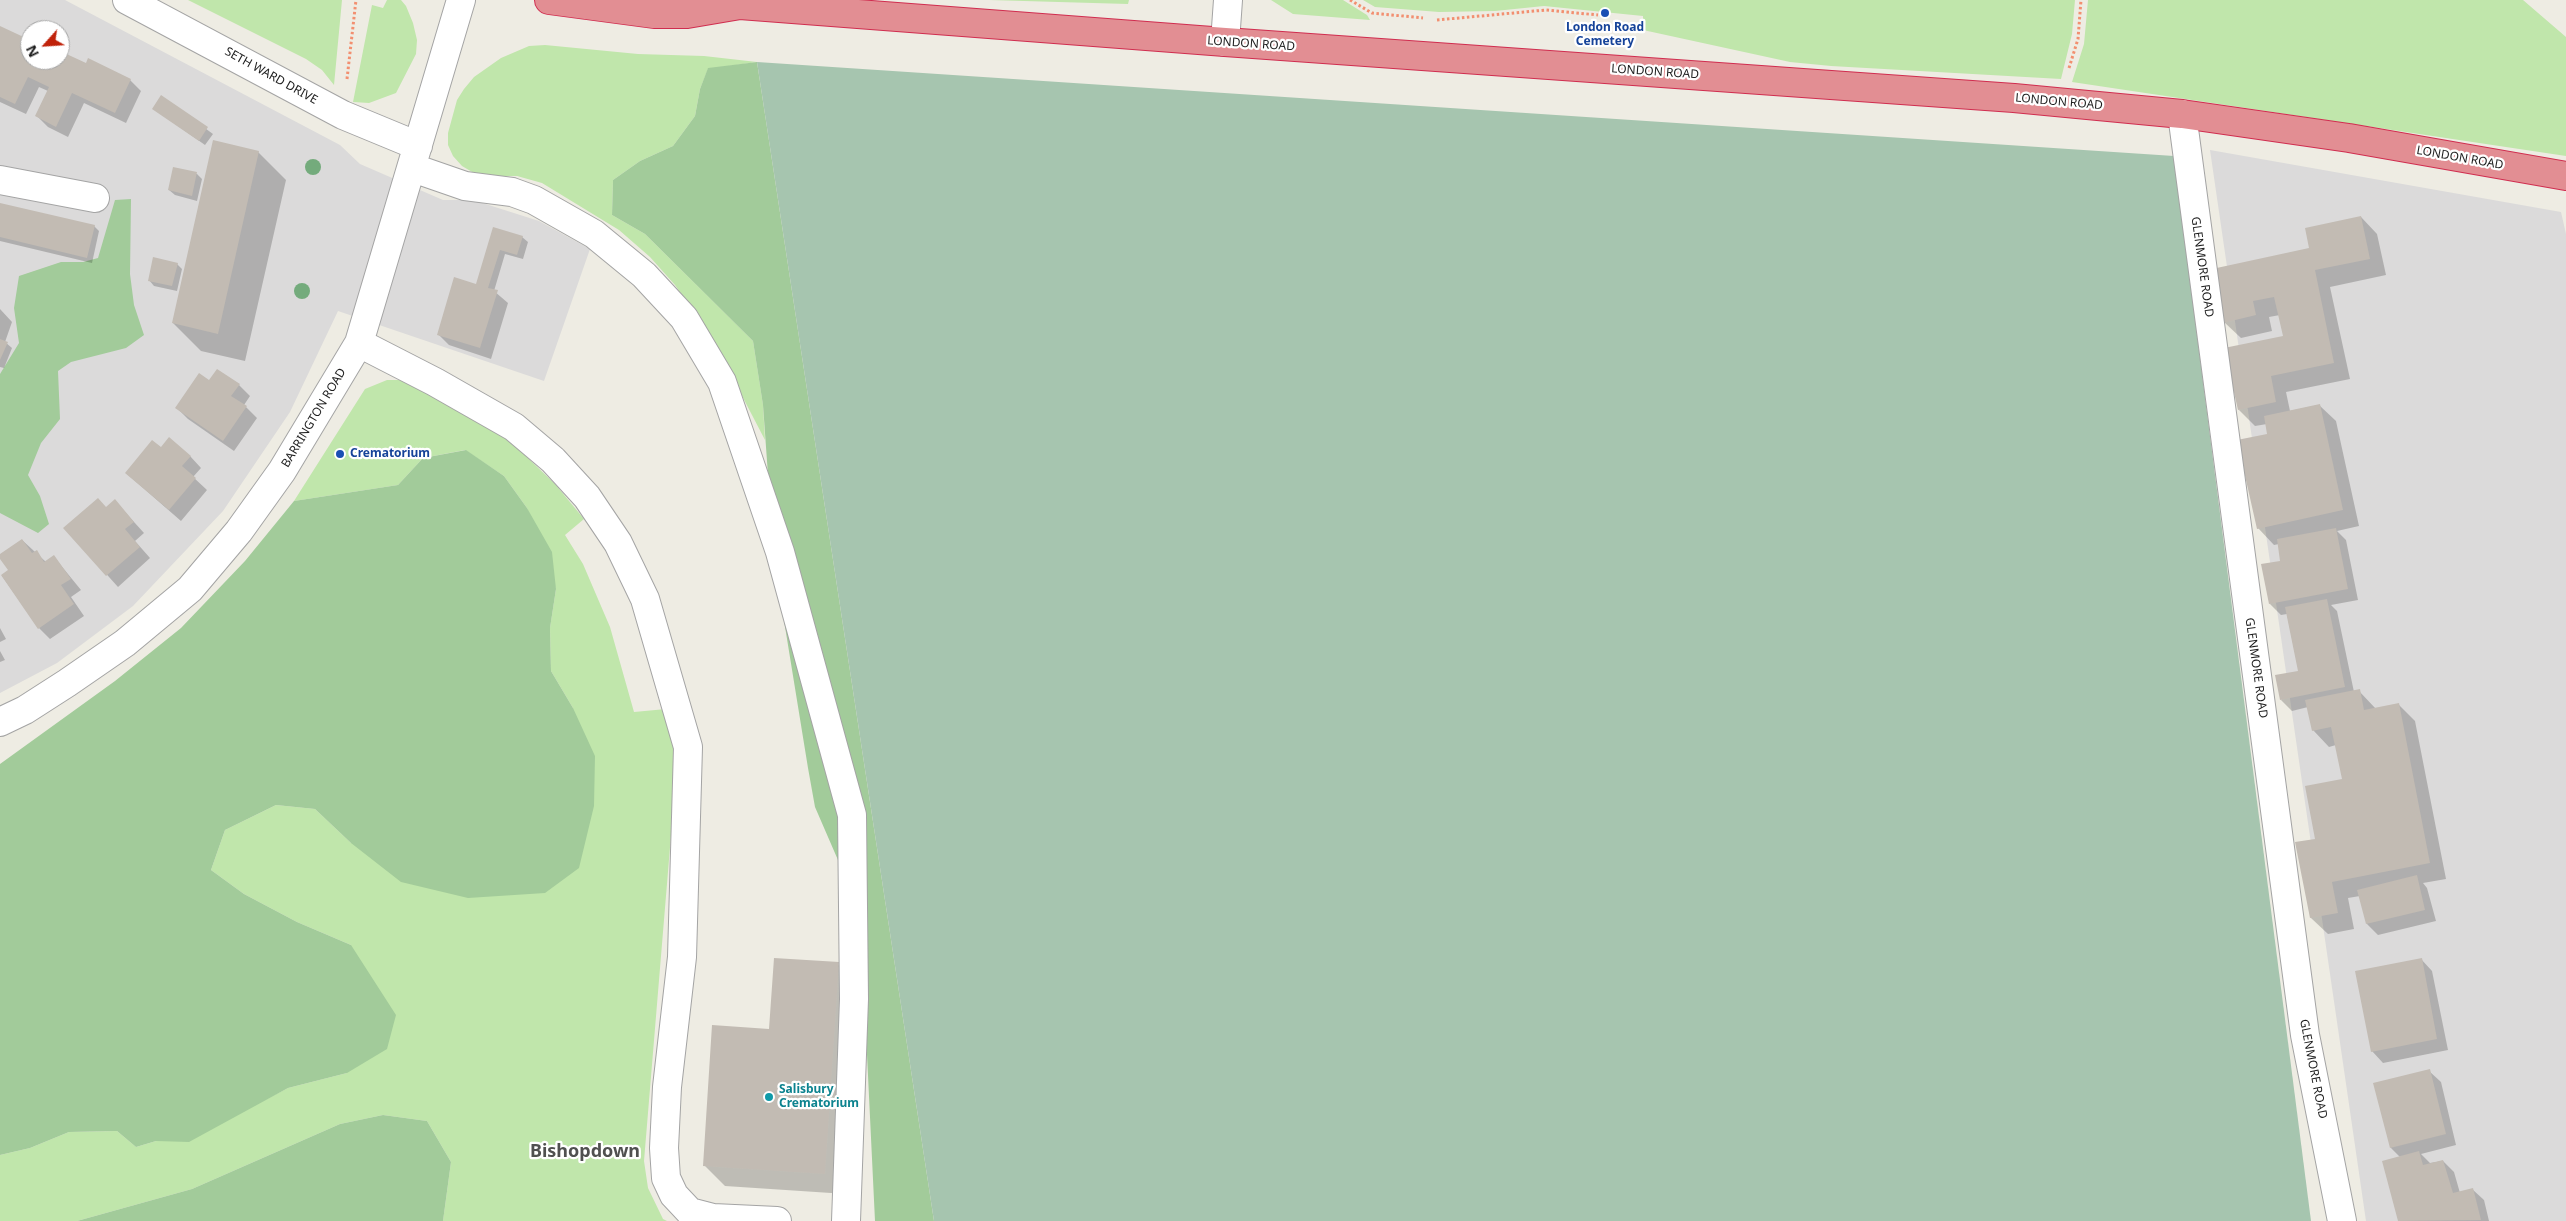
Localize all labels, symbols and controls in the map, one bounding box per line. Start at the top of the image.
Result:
marker: London Road Cemetery [1599,7,1611,19]
north arrow [20,20,70,70]
place label: London Road Cemetery [1566,21,1644,49]
street label: LONDON ROAD [1207,34,1295,54]
text: N [21,42,43,61]
street label: SETH WARD DRIVE [222,45,320,107]
street label: LONDON ROAD [1611,62,1699,82]
street label: LONDON ROAD [2015,91,2103,113]
street label: LONDON ROAD [2415,143,2505,173]
street label: GLENMORE ROAD [2188,216,2216,318]
street label: BARRINGTON ROAD [279,366,349,470]
place label: Crematorium [350,447,430,461]
marker: Crematorium [334,448,346,460]
street label: GLENMORE ROAD [2242,617,2270,719]
street label: GLENMORE ROAD [2296,1018,2330,1120]
place label: Salisbury Crematorium [779,1083,859,1111]
marker: Salisbury Crematorium [763,1091,775,1103]
district label: Bishopdown [530,1141,640,1163]

